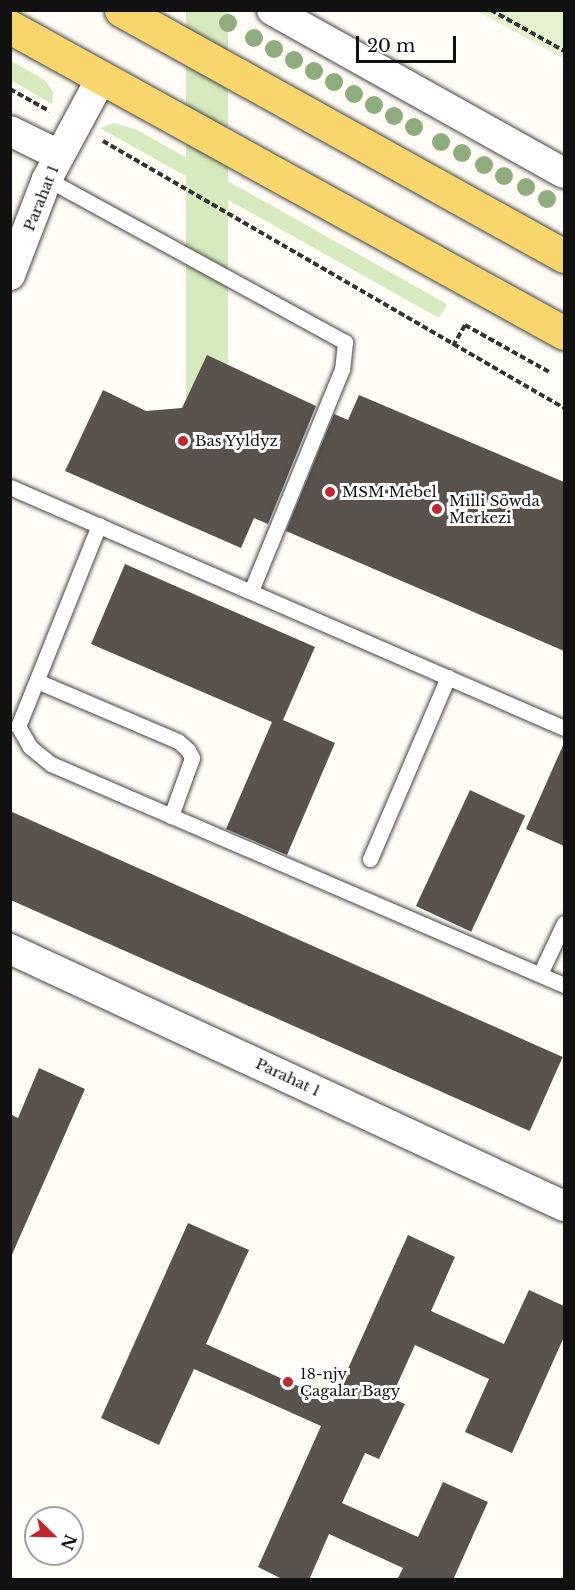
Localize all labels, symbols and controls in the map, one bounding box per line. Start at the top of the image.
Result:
scale bar [359,24,460,62]
text: 20 m [367,35,415,57]
street label: Parahat 1 [20,163,62,233]
place label: Bas Yyldyz [195,432,278,450]
marker: Bas Yyldyz [176,434,190,448]
place label: MSM Mebel [342,483,437,501]
marker: MSM Mebel [323,485,337,499]
place label: Milli Söwda Merkezi [449,491,540,526]
marker: Milli Söwda Merkezi [430,502,444,516]
street label: Parahat 1 [253,1054,323,1100]
place label: 18-njy Çagalar Bagy [300,1364,401,1399]
marker: 18-njy Çagalar Bagy [281,1375,295,1389]
north arrow [24,1506,84,1566]
text: N [57,1531,81,1553]

